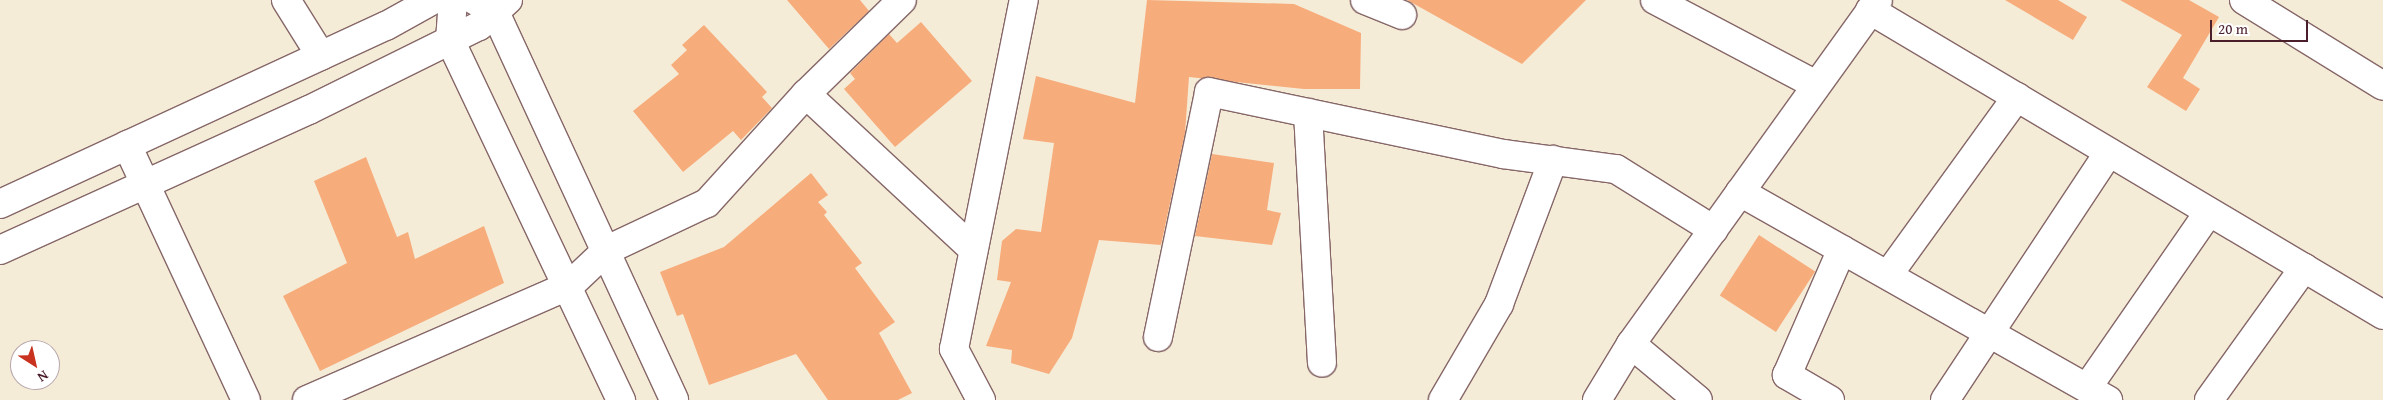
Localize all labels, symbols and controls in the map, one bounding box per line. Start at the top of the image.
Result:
scale bar [2213,10,2310,42]
text: 20 m [2218,18,2248,39]
north arrow [10,340,60,390]
text: N [33,366,53,387]

